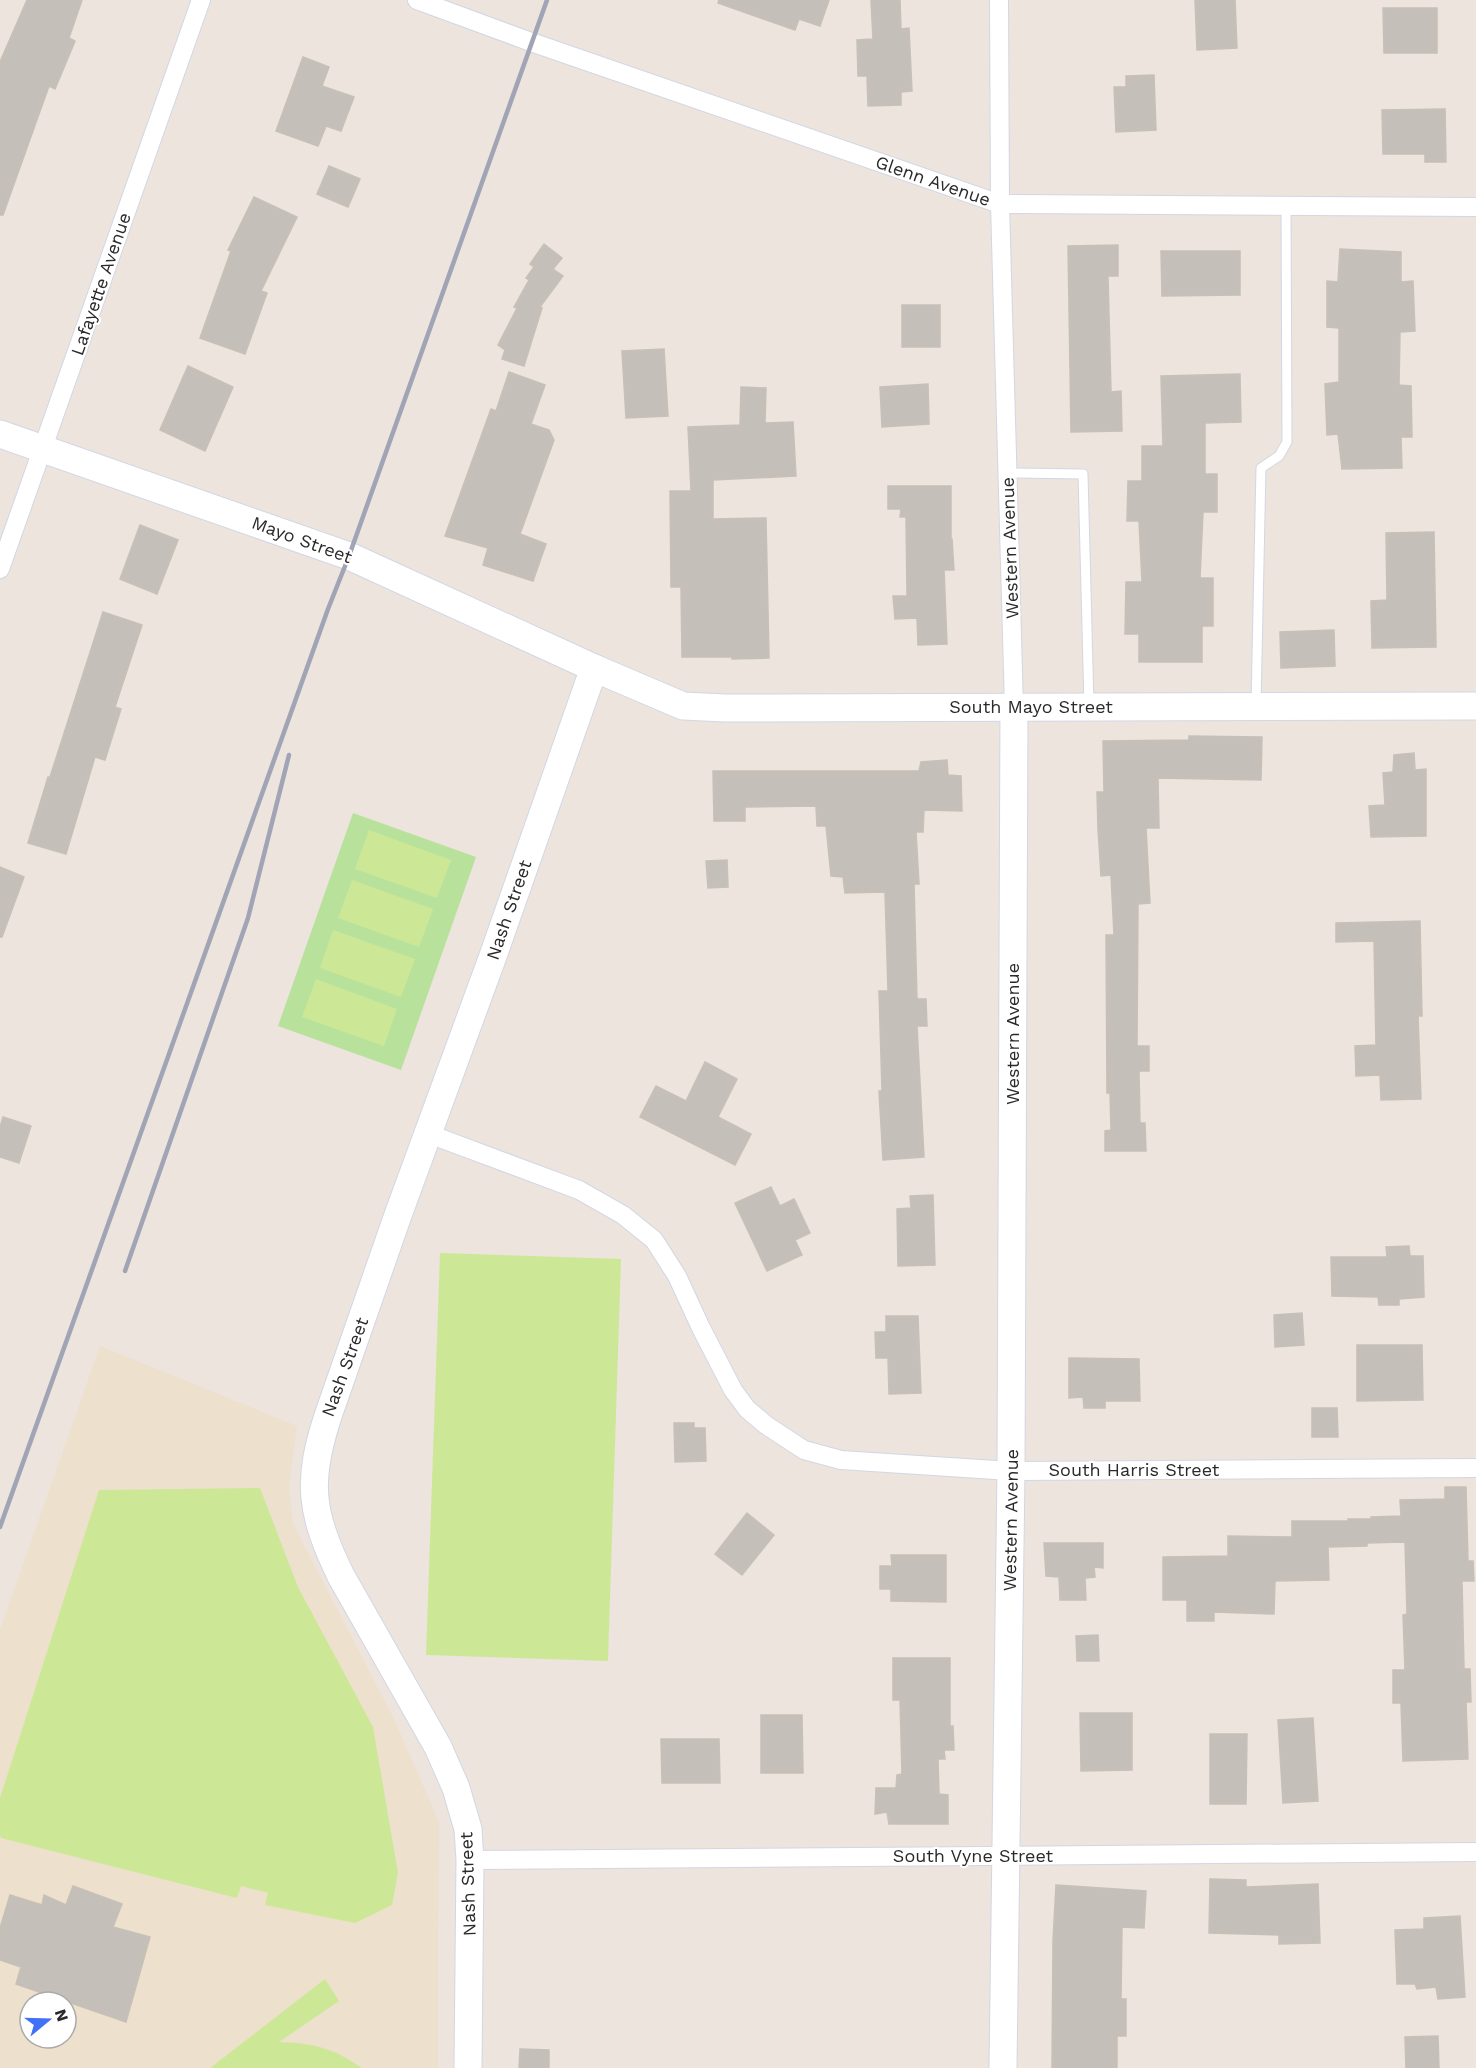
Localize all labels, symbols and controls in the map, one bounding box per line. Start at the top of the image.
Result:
street label: Glenn Avenue [873,151,993,210]
street label: Lafayette Avenue [66,210,135,358]
street label: Western Avenue [997,477,1022,619]
street label: Mayo Street [249,512,356,568]
street label: South Mayo Street [949,696,1113,717]
street label: Nash Street [482,857,536,963]
street label: Western Avenue [1002,963,1023,1105]
street label: Nash Street [317,1314,372,1419]
street label: Western Avenue [999,1449,1022,1591]
street label: South Harris Street [1049,1459,1220,1480]
street label: Nash Street [455,1831,480,1936]
street label: South Vyne Street [893,1845,1054,1866]
north arrow [18,1990,78,2050]
text: N [51,2007,73,2024]

